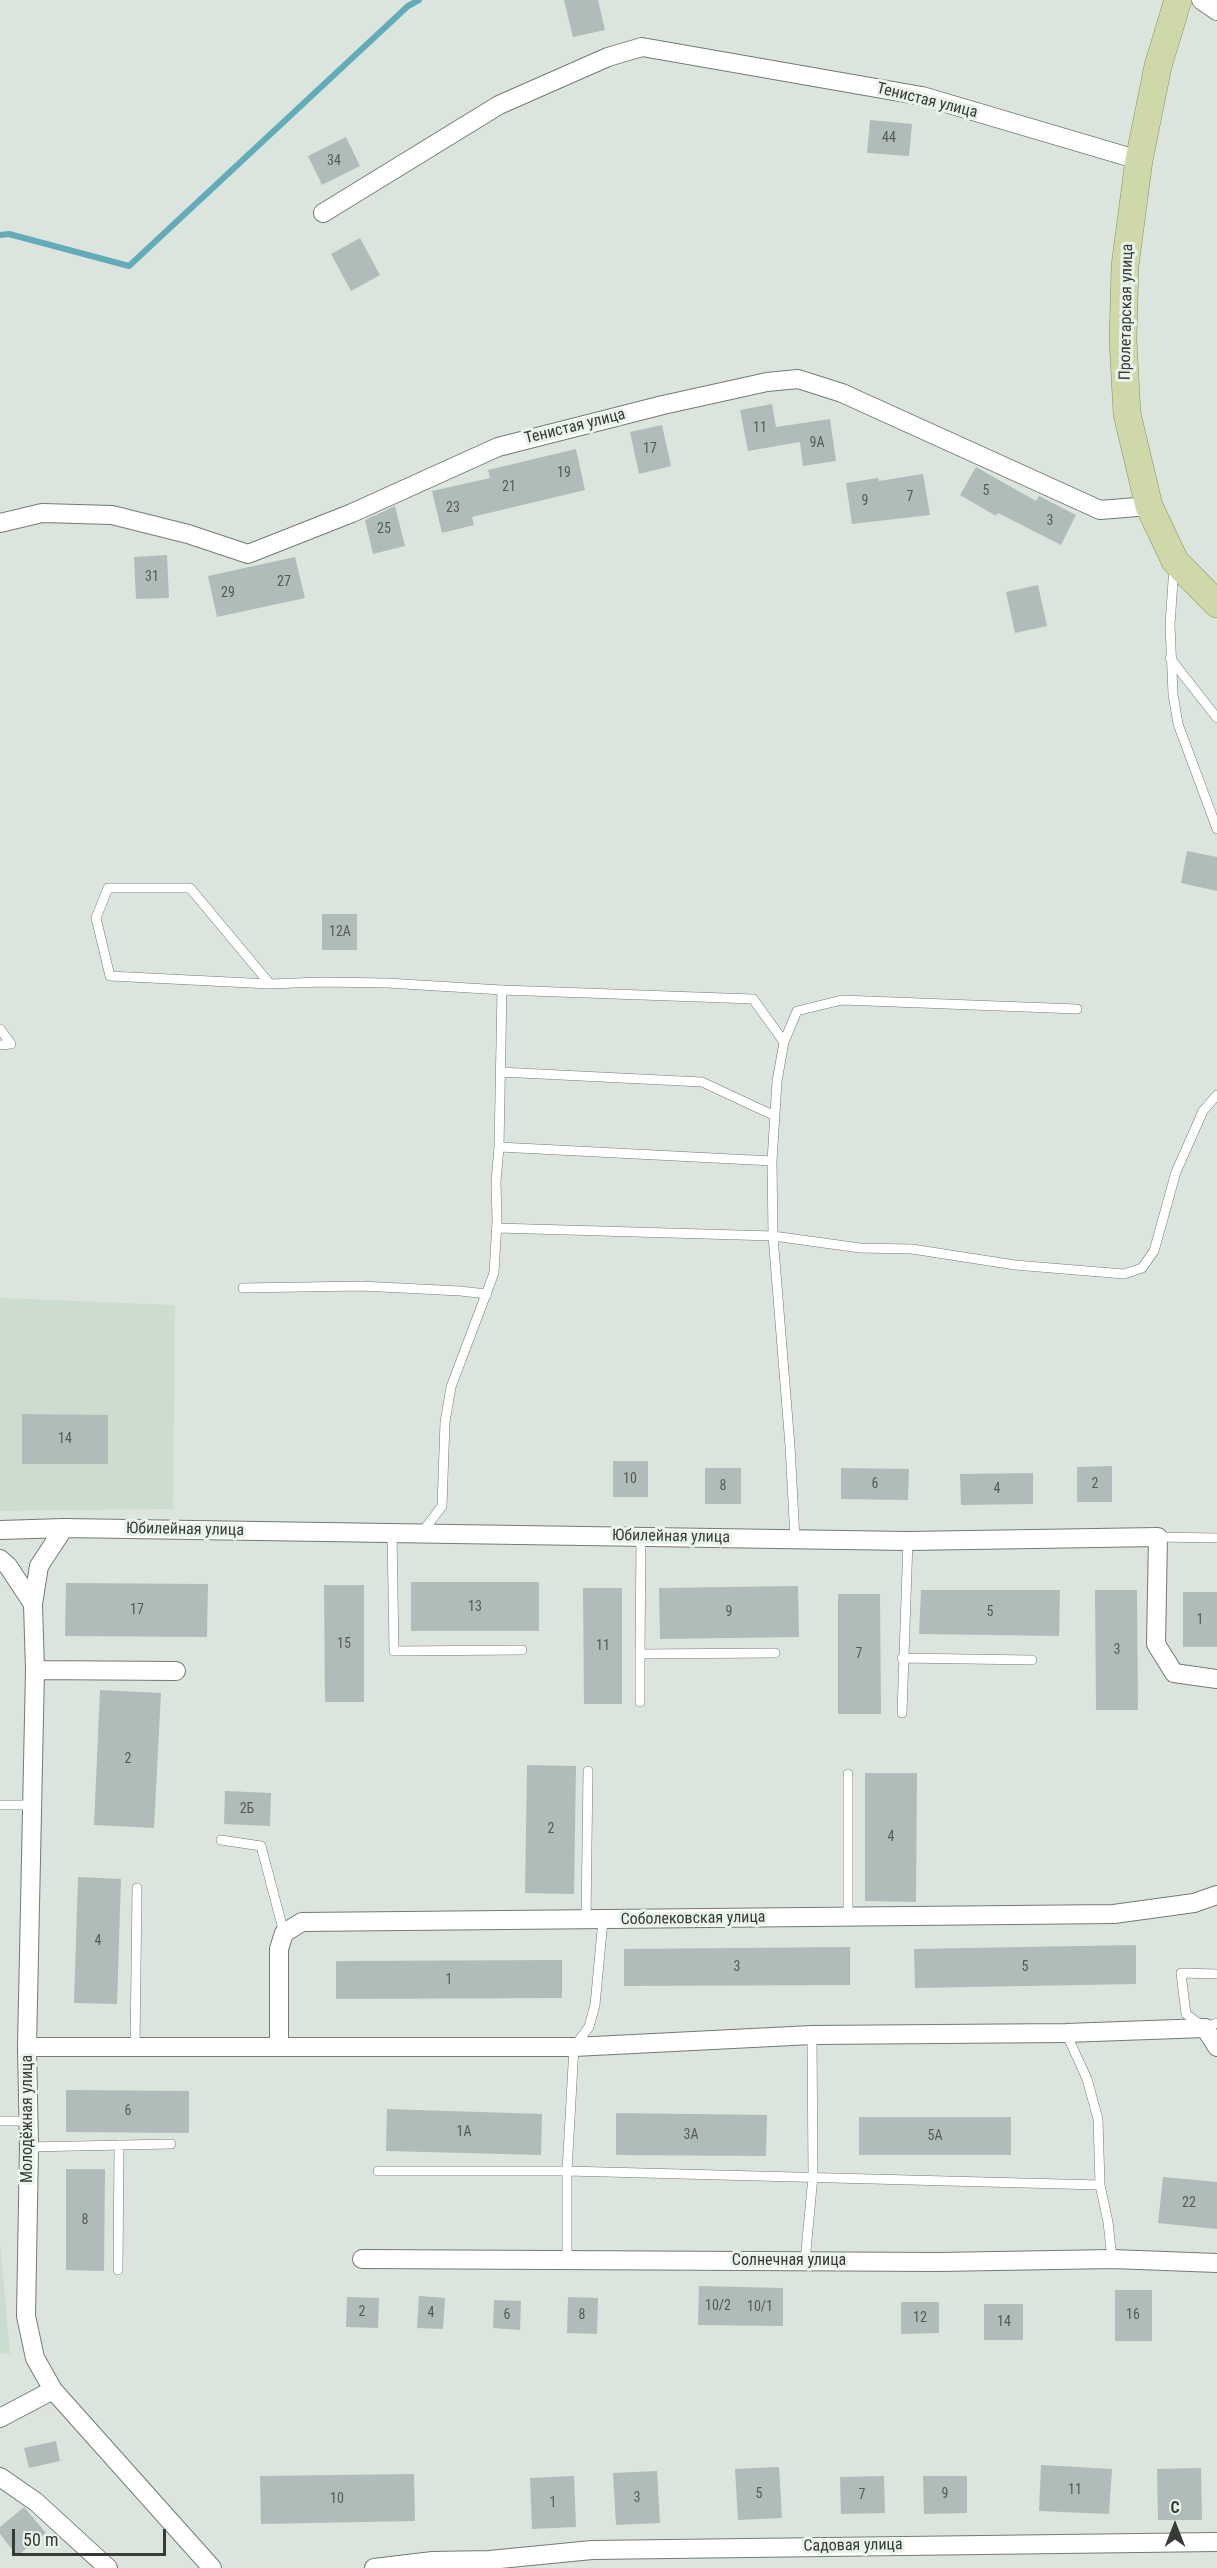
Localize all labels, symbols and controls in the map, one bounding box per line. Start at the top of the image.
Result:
street label: Тенистая улица [875,79,979,123]
house number: 44 [882,130,896,146]
house number: 34 [327,153,341,169]
street label: Пролетарская улица [1116,244,1138,380]
street label: Тенистая улица [523,405,627,449]
house number: 11 [753,420,767,436]
house number: 9А [810,435,824,451]
house number: 17 [643,441,657,457]
house number: 19 [557,465,571,481]
house number: 21 [502,479,516,495]
house number: 5 [983,483,989,499]
house number: 7 [907,489,913,505]
house number: 9 [862,493,868,509]
house number: 23 [446,500,460,516]
house number: 3 [1047,513,1053,529]
house number: 25 [377,521,391,537]
house number: 31 [145,569,159,585]
house number: 27 [277,574,291,590]
house number: 29 [221,585,235,601]
house number: 12А [329,924,351,940]
house number: 14 [58,1431,72,1447]
house number: 10 [623,1471,637,1487]
house number: 6 [872,1476,878,1492]
house number: 2 [1092,1476,1098,1492]
house number: 8 [720,1478,726,1494]
house number: 4 [994,1481,1000,1497]
street label: Юбилейная улица [126,1519,244,1541]
street label: Юбилейная улица [612,1526,730,1548]
house number: 13 [468,1599,482,1615]
house number: 17 [130,1602,144,1618]
house number: 9 [726,1604,732,1620]
house number: 5 [987,1604,993,1620]
house number: 1 [1197,1612,1203,1628]
house number: 15 [337,1636,351,1652]
house number: 11 [596,1638,610,1654]
house number: 3 [1114,1642,1120,1658]
house number: 7 [856,1646,862,1662]
house number: 2 [125,1751,131,1767]
house number: 2Б [240,1801,254,1817]
house number: 2 [548,1821,554,1837]
house number: 4 [888,1829,894,1845]
street label: Соболековская улица [620,1908,766,1930]
house number: 4 [95,1933,101,1949]
house number: 3 [734,1959,740,1975]
house number: 5 [1022,1959,1028,1975]
house number: 1 [446,1972,452,1988]
street label: Молодёжная улица [18,2055,38,2183]
house number: 6 [125,2103,131,2119]
house number: 1А [457,2124,471,2140]
house number: 3А [684,2127,698,2143]
house number: 5А [928,2128,942,2144]
house number: 22 [1182,2195,1196,2211]
house number: 8 [82,2212,88,2228]
street label: Солнечная улица [732,2251,846,2271]
house number: 10/2 [705,2298,731,2314]
house number: 10/1 [747,2299,773,2315]
house number: 2 [359,2304,365,2320]
house number: 4 [428,2305,434,2321]
house number: 6 [504,2307,510,2323]
house number: 8 [579,2307,585,2323]
house number: 16 [1126,2307,1140,2323]
house number: 12 [913,2310,927,2326]
house number: 14 [997,2314,1011,2330]
house number: 11 [1068,2482,1082,2498]
house number: 5 [756,2486,762,2502]
house number: 9 [942,2486,948,2502]
house number: 7 [859,2487,865,2503]
house number: 3 [634,2490,640,2506]
house number: 10 [330,2491,344,2507]
house number: 1 [550,2495,556,2511]
north arrow [1145,2496,1205,2556]
text: С [1170,2498,1180,2517]
scale bar [15,2517,170,2555]
text: 50 m [23,2529,58,2550]
street label: Садовая улица [803,2536,903,2556]

